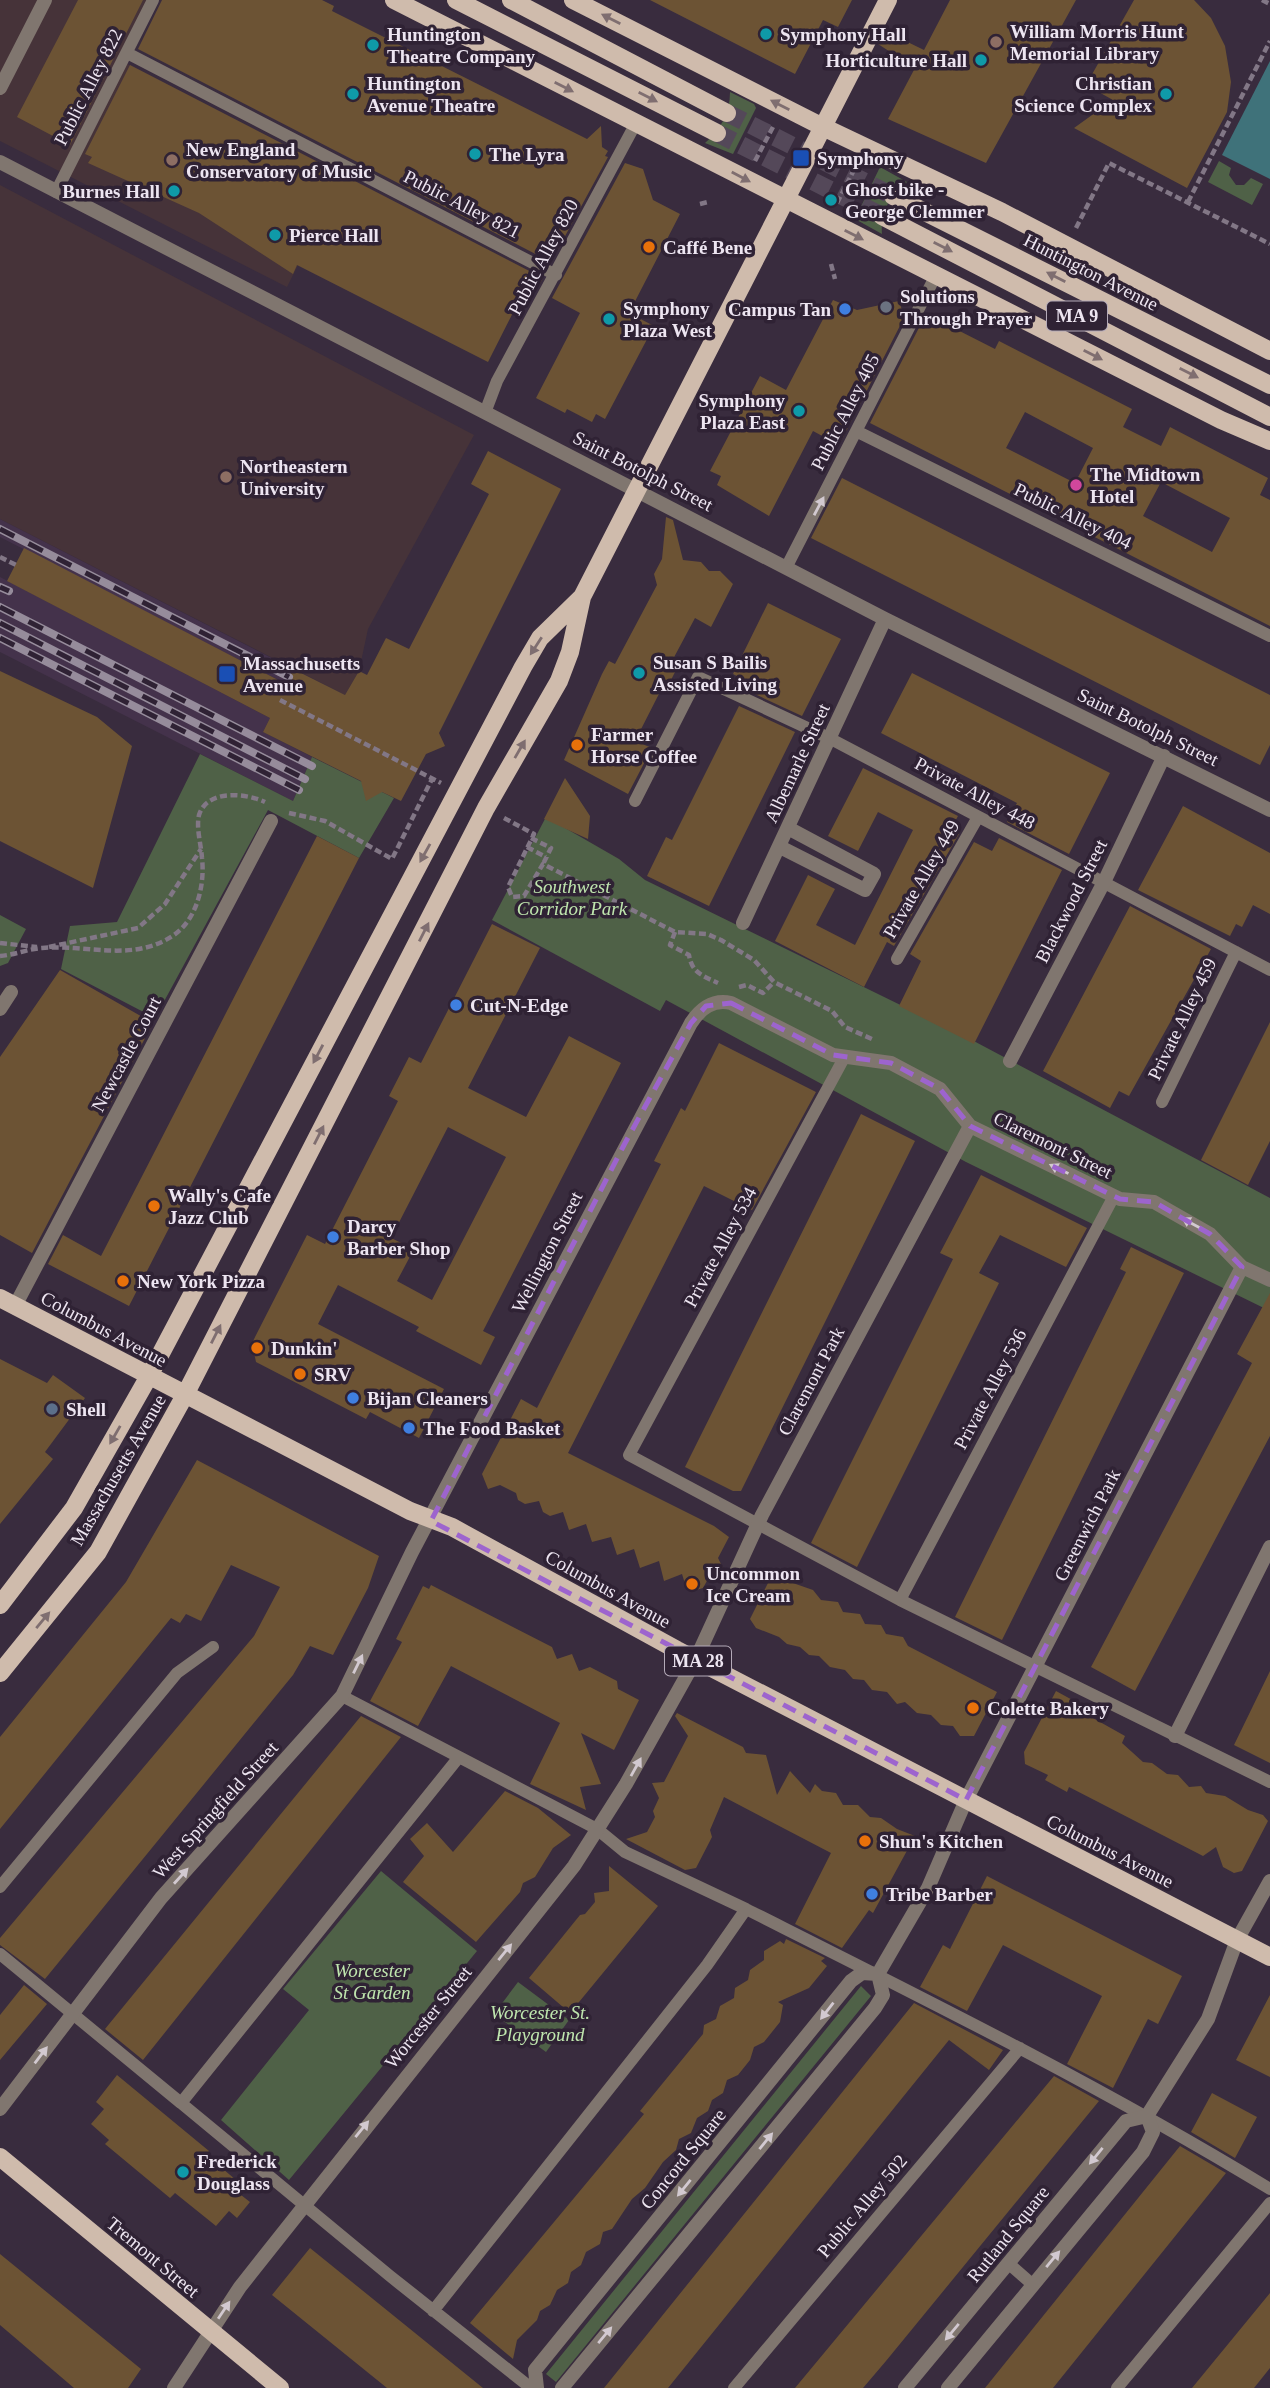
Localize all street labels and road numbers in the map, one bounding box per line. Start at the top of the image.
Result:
street label: Public Alley 822 [50,25,126,149]
street label: Public Alley 821 [400,166,524,242]
street label: Public Alley 820 [504,196,582,318]
street label: Huntington Avenue [1020,229,1162,315]
road number: MA 9 [1047,302,1107,330]
street label: Public Alley 405 [807,350,883,474]
street label: Saint Botolph Street [570,427,717,516]
street label: Public Alley 404 [1011,479,1135,554]
street label: Saint Botolph Street [1074,684,1223,771]
street label: Albemarle Street [760,699,834,826]
street label: Private Alley 448 [911,753,1039,833]
street label: Private Alley 449 [879,816,963,942]
street label: Blackwood Street [1031,835,1111,966]
street label: Private Alley 459 [1143,955,1221,1083]
street label: Newcastle Court [87,992,165,1115]
street label: Claremont Street [990,1107,1116,1183]
street label: Private Alley 534 [680,1183,761,1311]
street label: Wellington Street [507,1187,587,1316]
street label: Columbus Avenue [37,1287,171,1371]
street label: Claremont Park [774,1323,849,1439]
street label: Private Alley 536 [950,1325,1030,1453]
street label: Massachusetts Avenue [66,1391,170,1549]
street label: Greenwich Park [1050,1465,1124,1585]
street label: Columbus Avenue [542,1546,674,1632]
road number: MA 28 [665,1646,731,1676]
street label: West Springfield Street [148,1737,282,1883]
street label: Columbus Avenue [1043,1810,1177,1892]
street label: Worcester Street [380,1961,476,2072]
street label: Concord Square [636,2105,730,2213]
street label: Public Alley 502 [813,2150,911,2262]
street label: Rutland Square [963,2182,1053,2286]
street label: Tremont Street [103,2212,204,2302]

